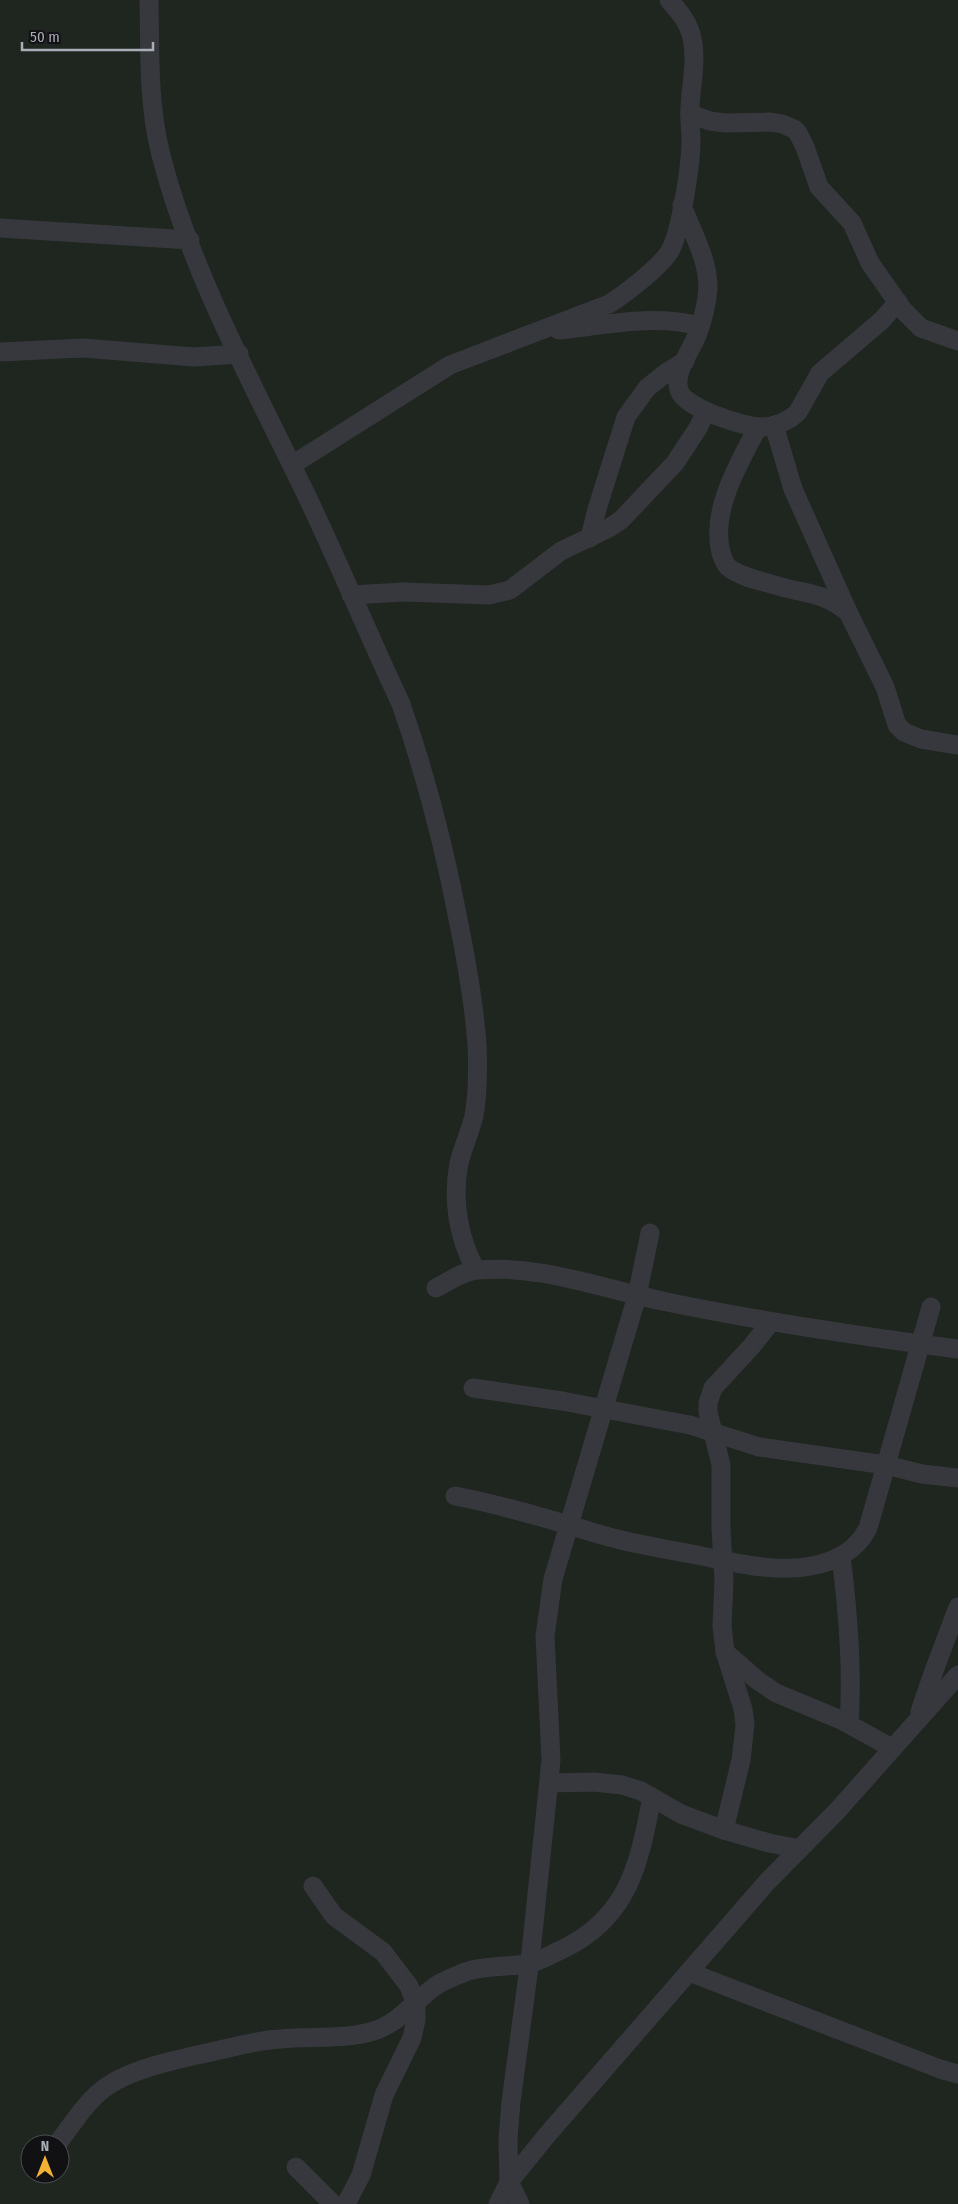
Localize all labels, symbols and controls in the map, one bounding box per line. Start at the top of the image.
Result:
scale bar [22,20,154,52]
text: 50 m [30,28,60,46]
north arrow [20,2134,70,2184]
text: N [41,2138,49,2155]

